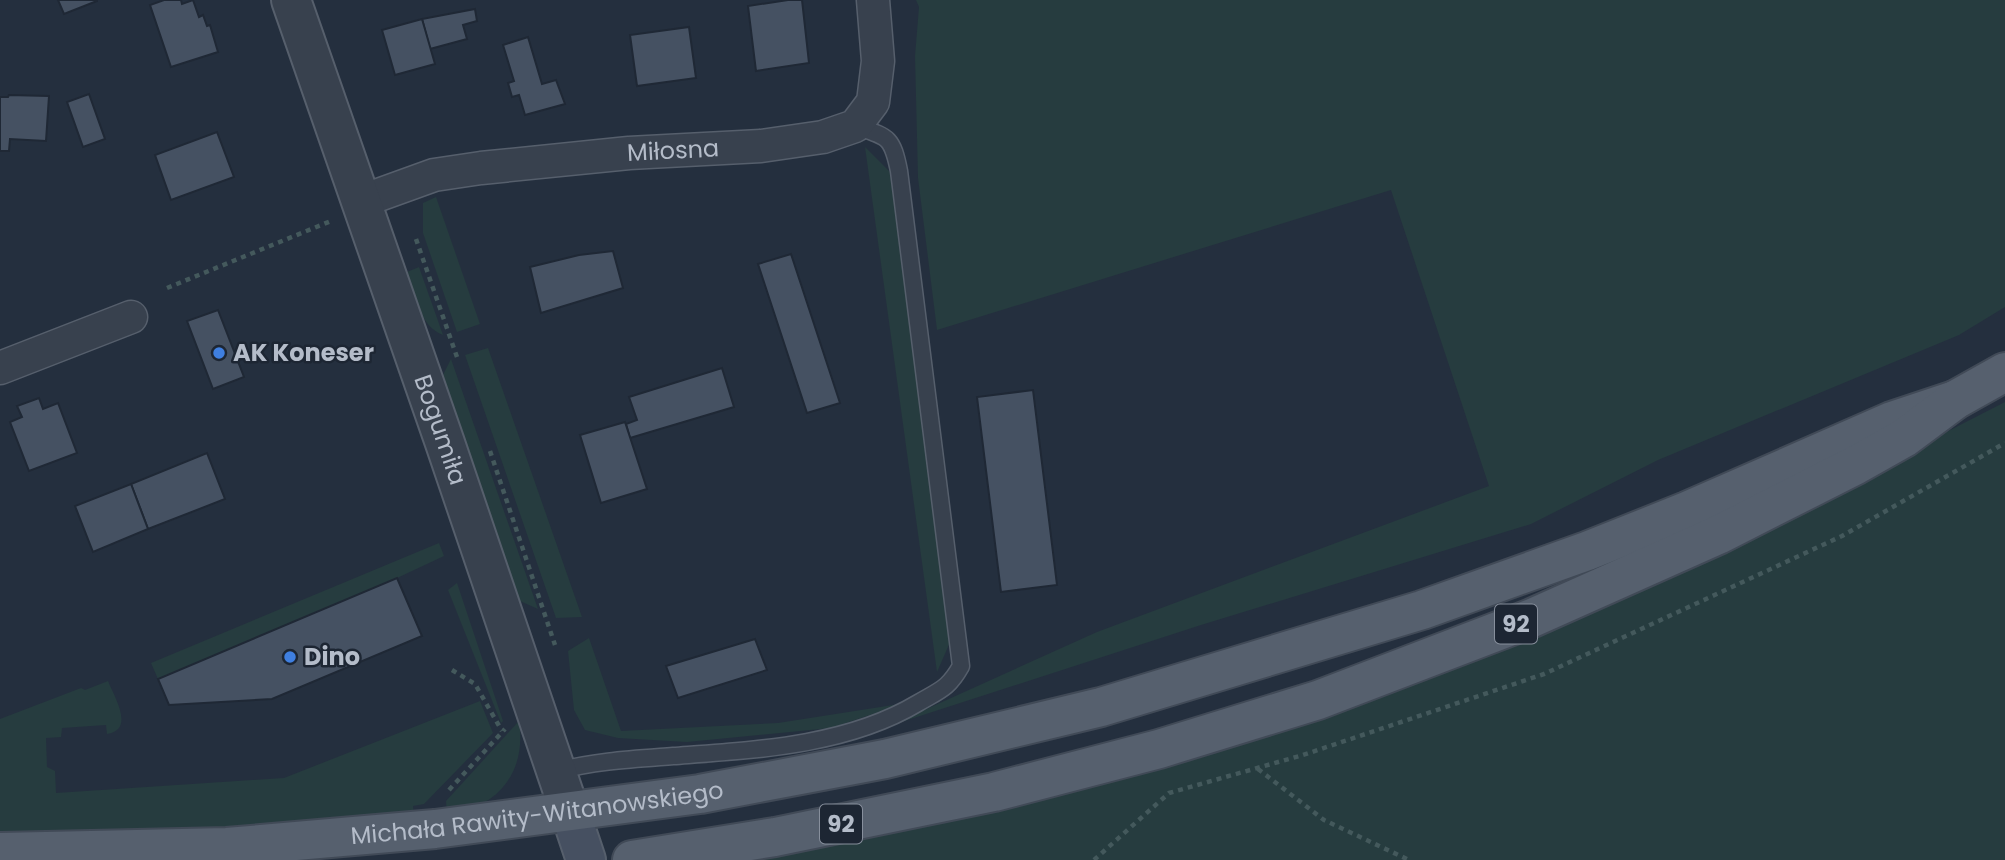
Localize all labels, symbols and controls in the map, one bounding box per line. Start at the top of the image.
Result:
street label: Miłosna [626,131,720,169]
place label: AK Koneser [233,336,374,369]
marker: AK Koneser [211,345,227,361]
street label: Bogumiła [406,370,475,489]
road number: 92 [1495,604,1537,644]
place label: Dino [304,640,360,673]
marker: Dino [282,649,298,665]
street label: Michała Rawity-Witanowskiego [349,773,726,852]
road number: 92 [820,804,862,844]

